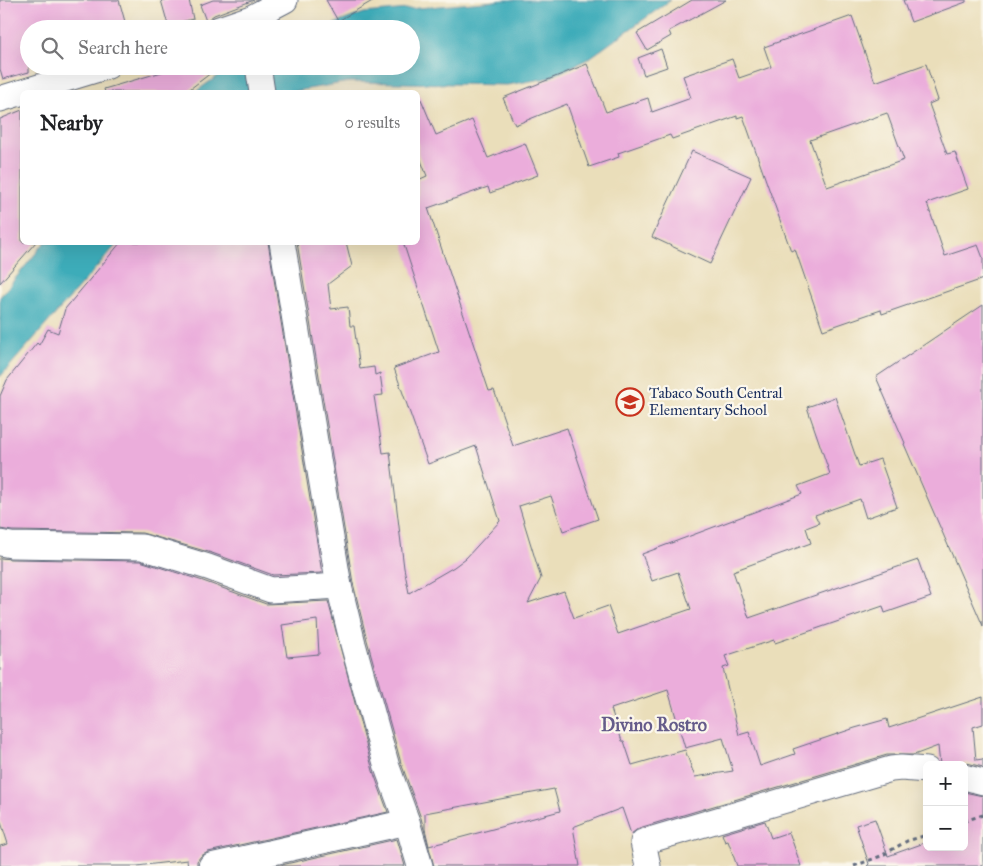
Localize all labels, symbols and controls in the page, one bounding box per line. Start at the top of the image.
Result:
search box [20,20,420,75]
icon: search [38,34,66,62]
text: Search here [78,36,168,59]
text: Nearby [40,110,103,136]
text: 0 results [345,113,400,132]
place label: Tabaco South Central Elementary School [649,384,784,419]
school or university icon: Tabaco South Central Elementary School [615,387,645,417]
district label: Divino Rostro [601,714,707,736]
map controls [923,761,968,851]
button: + [923,761,968,806]
button: − [923,806,968,851]

